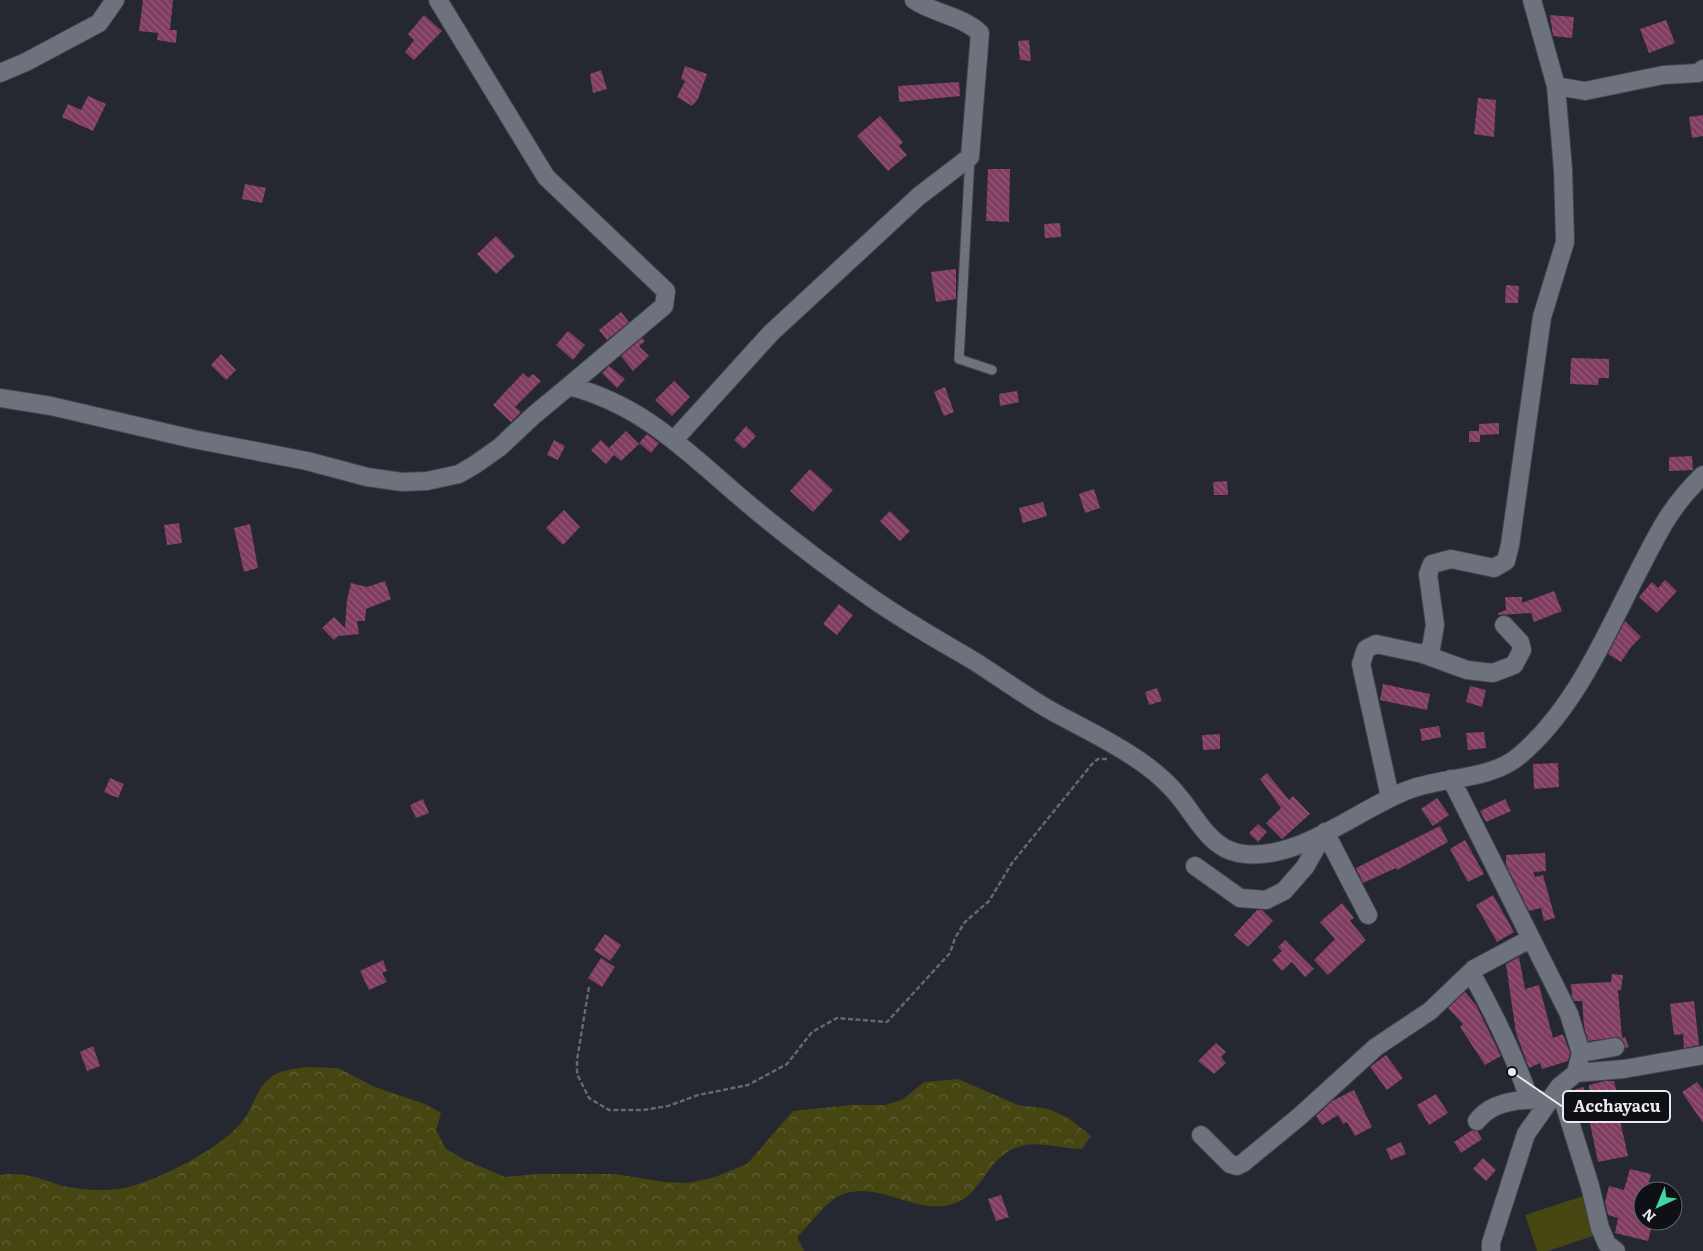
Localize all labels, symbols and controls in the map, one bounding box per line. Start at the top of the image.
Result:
callout: Acchayacu [1563,1091,1670,1122]
text: Acchayacu [1573,1093,1661,1117]
north arrow [1633,1181,1683,1231]
text: N [1637,1205,1659,1227]

